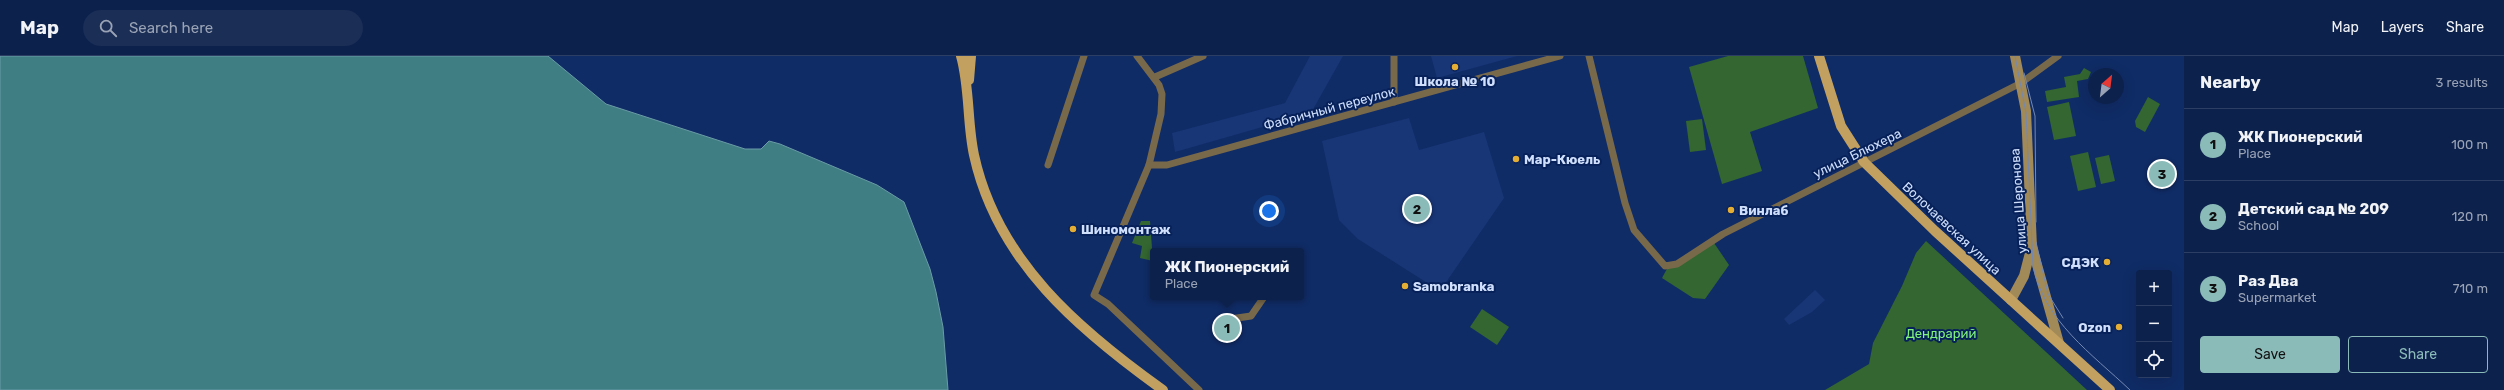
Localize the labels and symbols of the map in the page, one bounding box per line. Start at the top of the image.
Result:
marker: Школа № 10 [1450,62,1460,72]
north arrow [2088,68,2124,104]
place label: Школа № 10 [1415,74,1496,89]
street label: Фабричный переулок [1262,84,1396,133]
street label: улица Блюхера [1811,126,1904,181]
street label: улица Шеронова [2007,148,2030,254]
place label: Мар-Кюель [1524,152,1600,167]
marker: Мар-Кюель [1511,154,1521,164]
pin: 3 [2149,159,2175,189]
street label: Волочаевская улица [1899,179,2004,278]
pin: 2 [1404,194,1430,224]
your location [1259,201,1279,221]
place label: Винлаб [1739,203,1789,218]
marker: Винлаб [1726,205,1736,215]
place label: Шиномонтаж [1081,222,1171,237]
marker: Шиномонтаж [1068,224,1078,234]
place label: СДЭК [2062,255,2099,270]
marker: СДЭК [2102,257,2112,267]
place label: Samobranka [1413,279,1494,294]
marker: Samobranka [1400,281,1410,291]
pin: 1 [1214,313,1240,343]
place label: Ozon [2078,320,2111,335]
marker: Ozon [2114,322,2124,332]
park label: Дендрарий [1906,326,1976,341]

